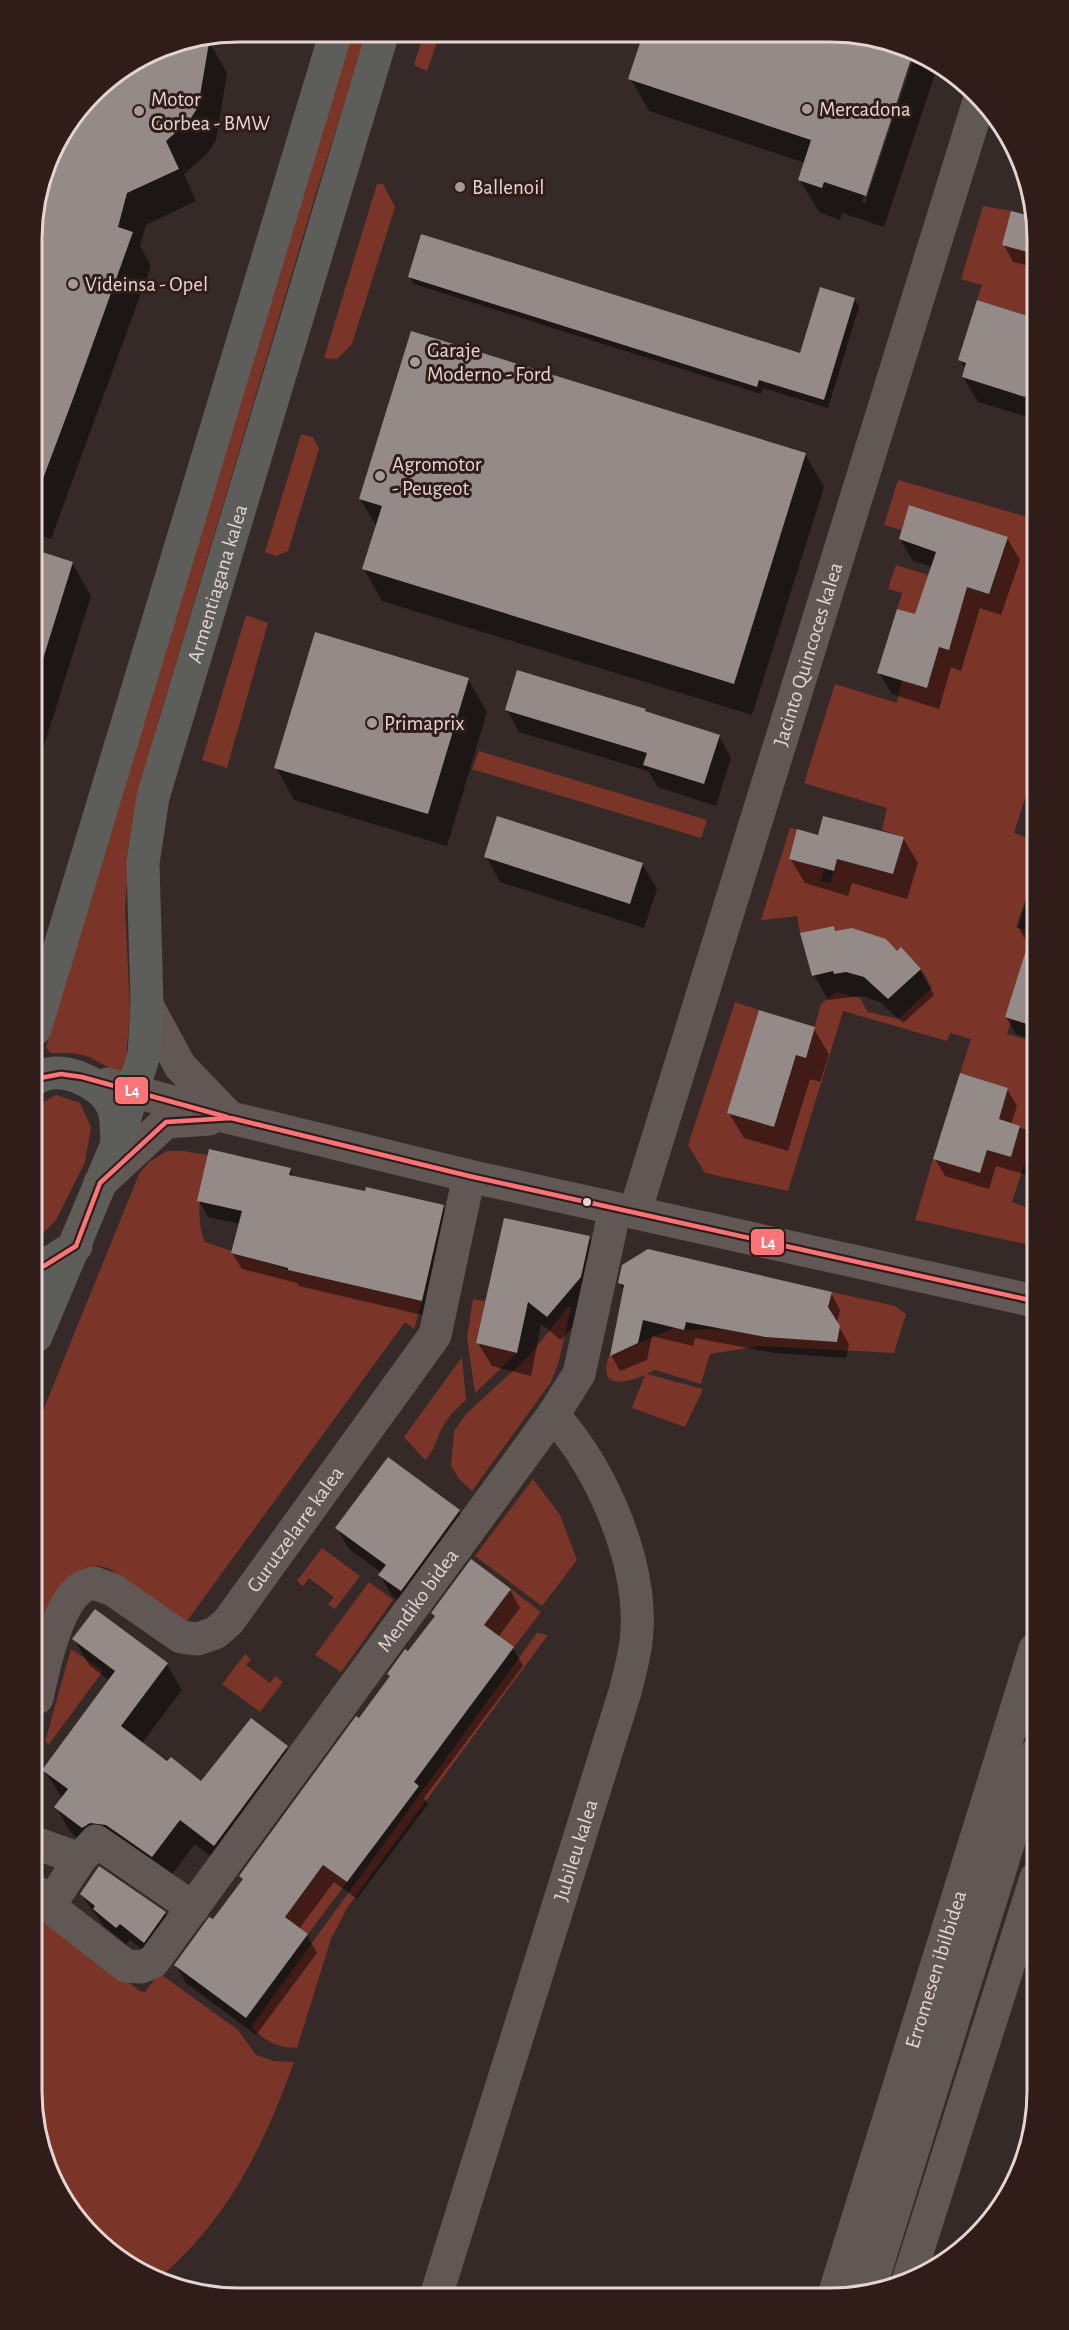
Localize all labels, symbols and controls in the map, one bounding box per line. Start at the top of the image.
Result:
place label: Motor Gorbea - BMW [151,89,270,134]
place label: Mercadona [819,99,911,120]
marker: Mercadona [800,102,814,116]
marker: Motor Gorbea - BMW [132,104,146,118]
place label: Ballenoil [472,177,544,198]
marker: Ballenoil [453,180,467,194]
place label: Videinsa - Opel [85,274,208,295]
marker: Videinsa - Opel [66,277,80,291]
place label: Garaje Moderno - Ford [427,340,552,385]
marker: Garaje Moderno - Ford [408,355,422,369]
place label: Agromotor - Peugeot [392,454,482,499]
marker: Agromotor - Peugeot [373,469,387,483]
street label: Armentiagana kalea [184,502,251,666]
street label: Jacinto Quincoces kalea [770,560,847,749]
place label: Primaprix [384,713,464,734]
marker: Primaprix [365,716,379,730]
line badge: L4 [114,1076,149,1105]
text: L4 [125,1083,139,1099]
unlabelled marker [581,1196,593,1208]
line badge: L4 [750,1228,785,1256]
text: L4 [761,1235,775,1251]
street label: Gurutzelarre kalea [243,1462,348,1596]
street label: Mendiko bidea [374,1545,463,1656]
street label: Jubileu kalea [550,1797,602,1904]
street label: Erromesen ibilbidea [901,1888,970,2051]

